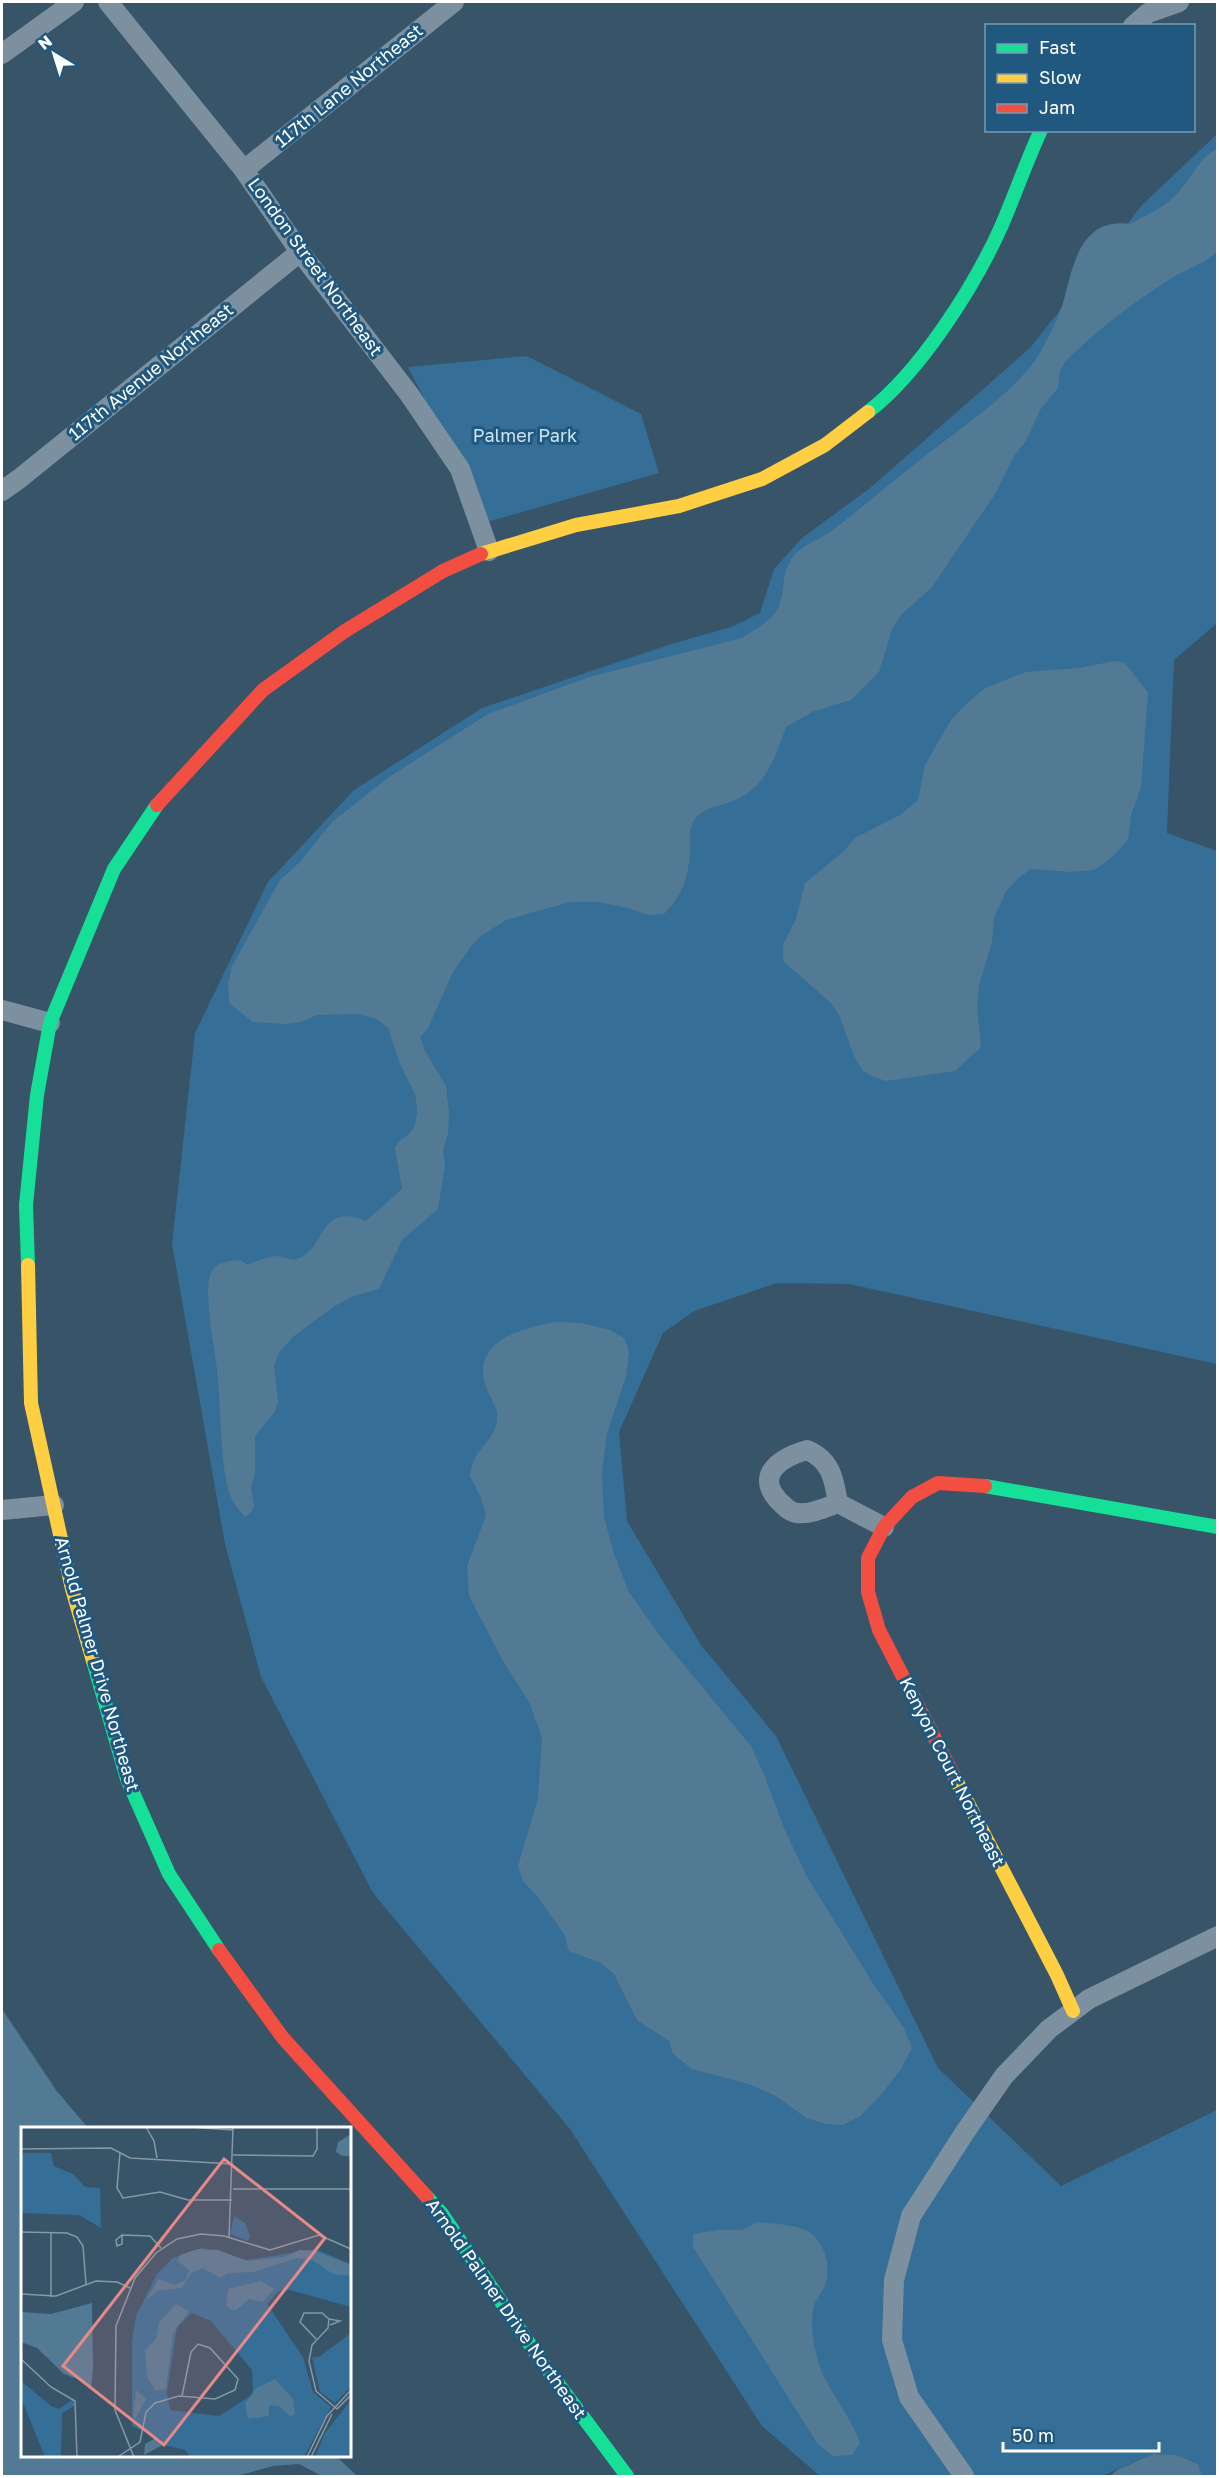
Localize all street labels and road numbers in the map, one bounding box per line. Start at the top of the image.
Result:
street label: 117th Lane Northeast [270,19,427,152]
street label: London Street Northeast [244,173,388,360]
street label: 117th Avenue Northeast [64,298,237,444]
street label: Arnold Palmer Drive Northeast [51,1534,145,1794]
street label: Kenyon Court Northeast [895,1673,1010,1870]
street label: Arnold Palmer Drive Northeast [422,2194,592,2423]

